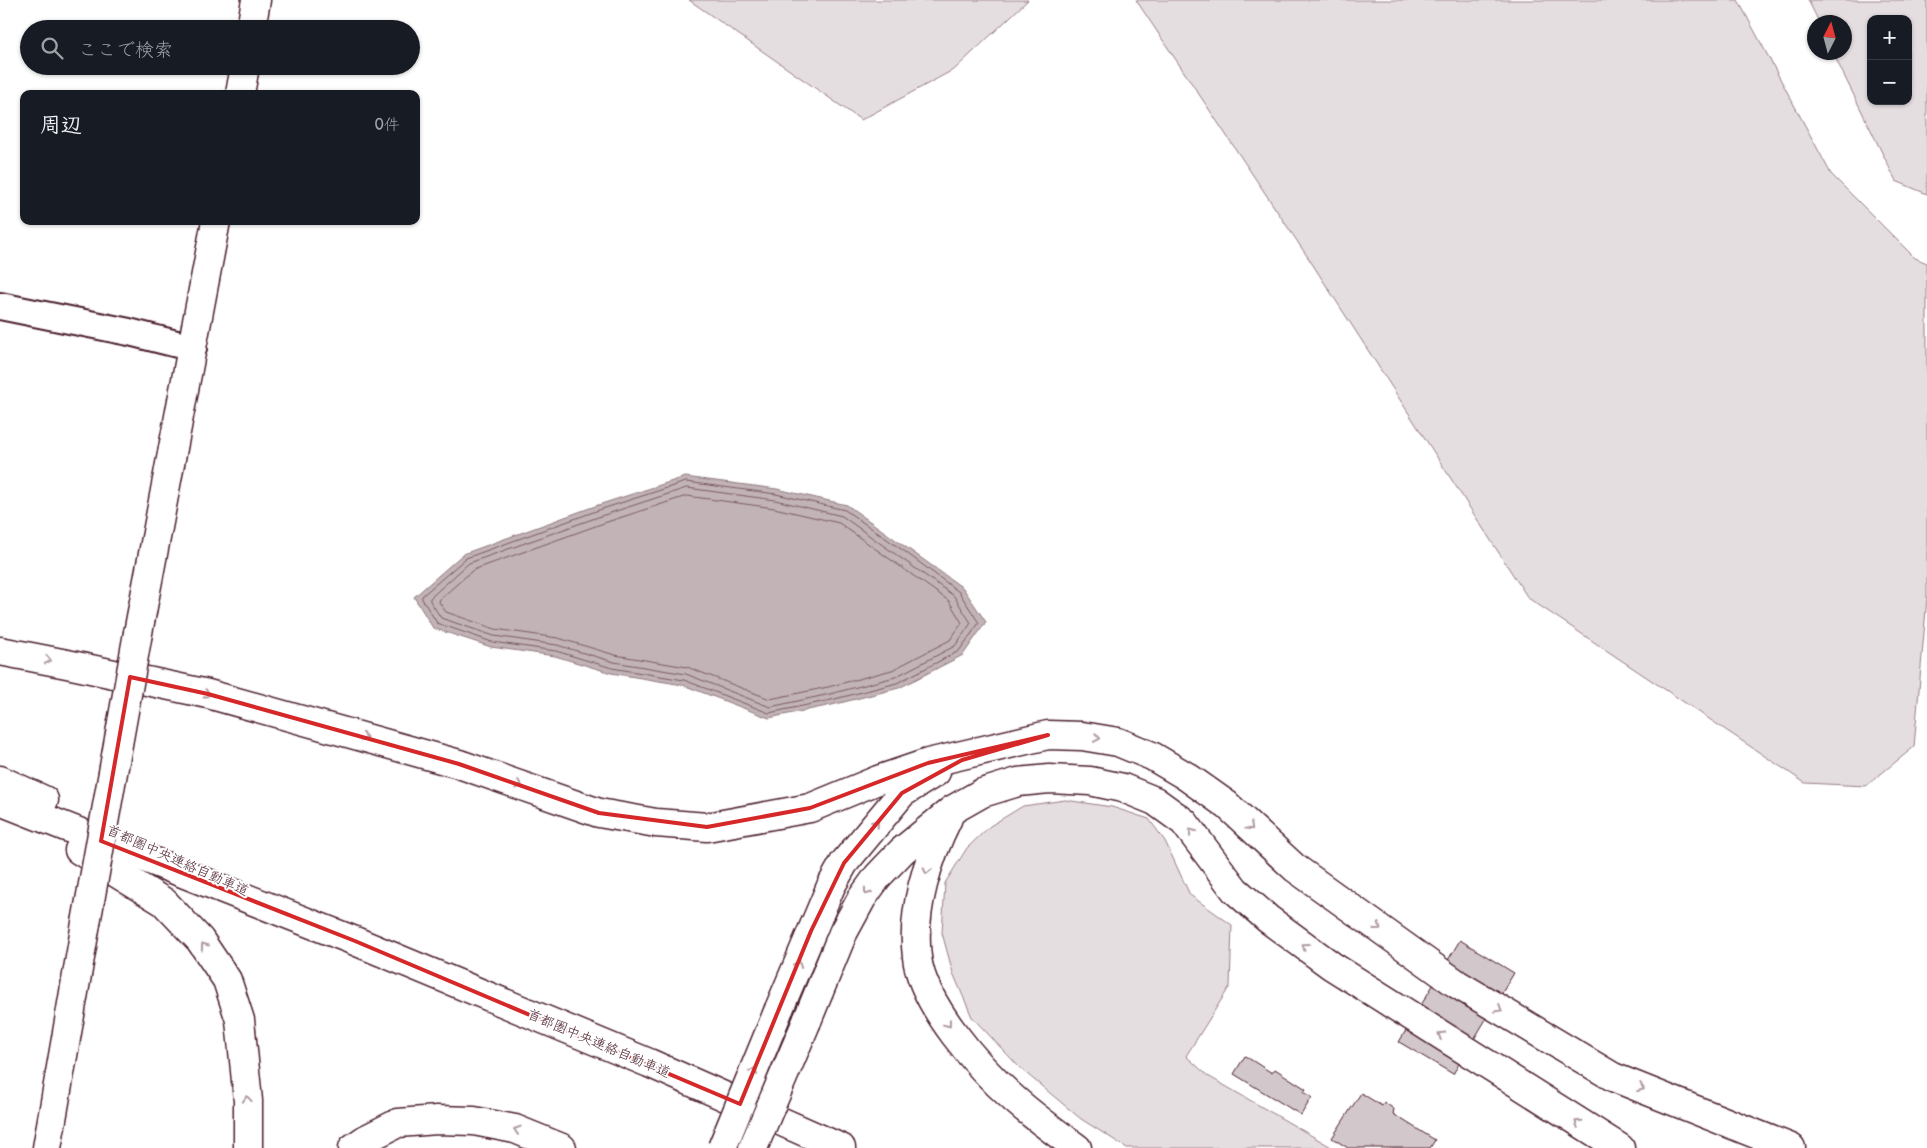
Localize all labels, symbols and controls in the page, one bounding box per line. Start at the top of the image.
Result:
north arrow [1807,15,1852,60]
map controls [1867,15,1912,105]
button: + [1867,15,1912,60]
search box [20,20,420,75]
icon: search [38,34,66,62]
text: ここで検索 [78,39,173,62]
button: − [1867,60,1912,105]
text: 周辺 [40,113,82,138]
text: 0件 [375,116,400,135]
one-way arrow [44,654,52,665]
one-way arrow [202,688,211,699]
one-way arrow [359,731,367,741]
one-way arrow [1092,733,1101,743]
one-way arrow [514,779,523,789]
one-way arrow [871,819,880,828]
street label: 首都圏中央連絡自動車道 [104,821,252,900]
one-way arrow [1245,821,1254,830]
one-way arrow [1189,829,1197,838]
one-way arrow [922,866,933,875]
one-way arrow [863,886,873,895]
one-way arrow [1372,921,1382,930]
one-way arrow [201,942,210,952]
one-way arrow [1302,944,1311,952]
one-way arrow [792,960,802,968]
one-way arrow [1494,1002,1503,1012]
street label: 首都圏中央連絡自動車道 [525,1006,673,1081]
one-way arrow [943,1018,951,1027]
one-way arrow [1437,1032,1446,1042]
one-way arrow [748,1067,758,1075]
one-way arrow [1636,1082,1645,1092]
one-way arrow [242,1095,253,1103]
one-way arrow [1574,1119,1583,1129]
one-way arrow [513,1126,522,1136]

